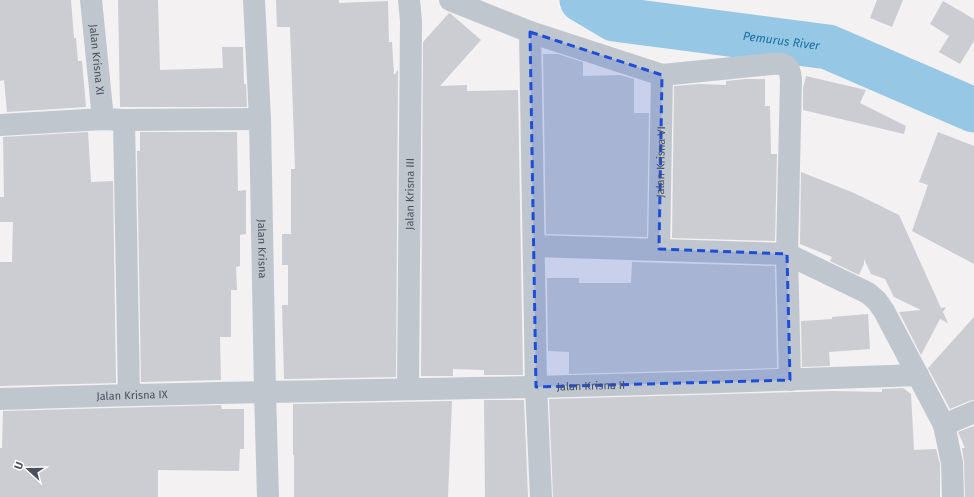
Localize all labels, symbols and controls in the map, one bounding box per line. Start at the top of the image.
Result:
street label: Jalan Krisna XI [86,24,107,96]
water label: Pemurus River [742,29,821,53]
street label: Jalan Krisna VI [654,126,668,198]
street label: Jalan Krisna III [403,158,417,230]
street label: Jalan Krisna [255,219,269,279]
street label: Jalan Krisna II [556,379,625,393]
street label: Jalan Krisna IX [96,388,168,403]
north arrow [8,449,48,489]
text: U [12,460,26,471]

